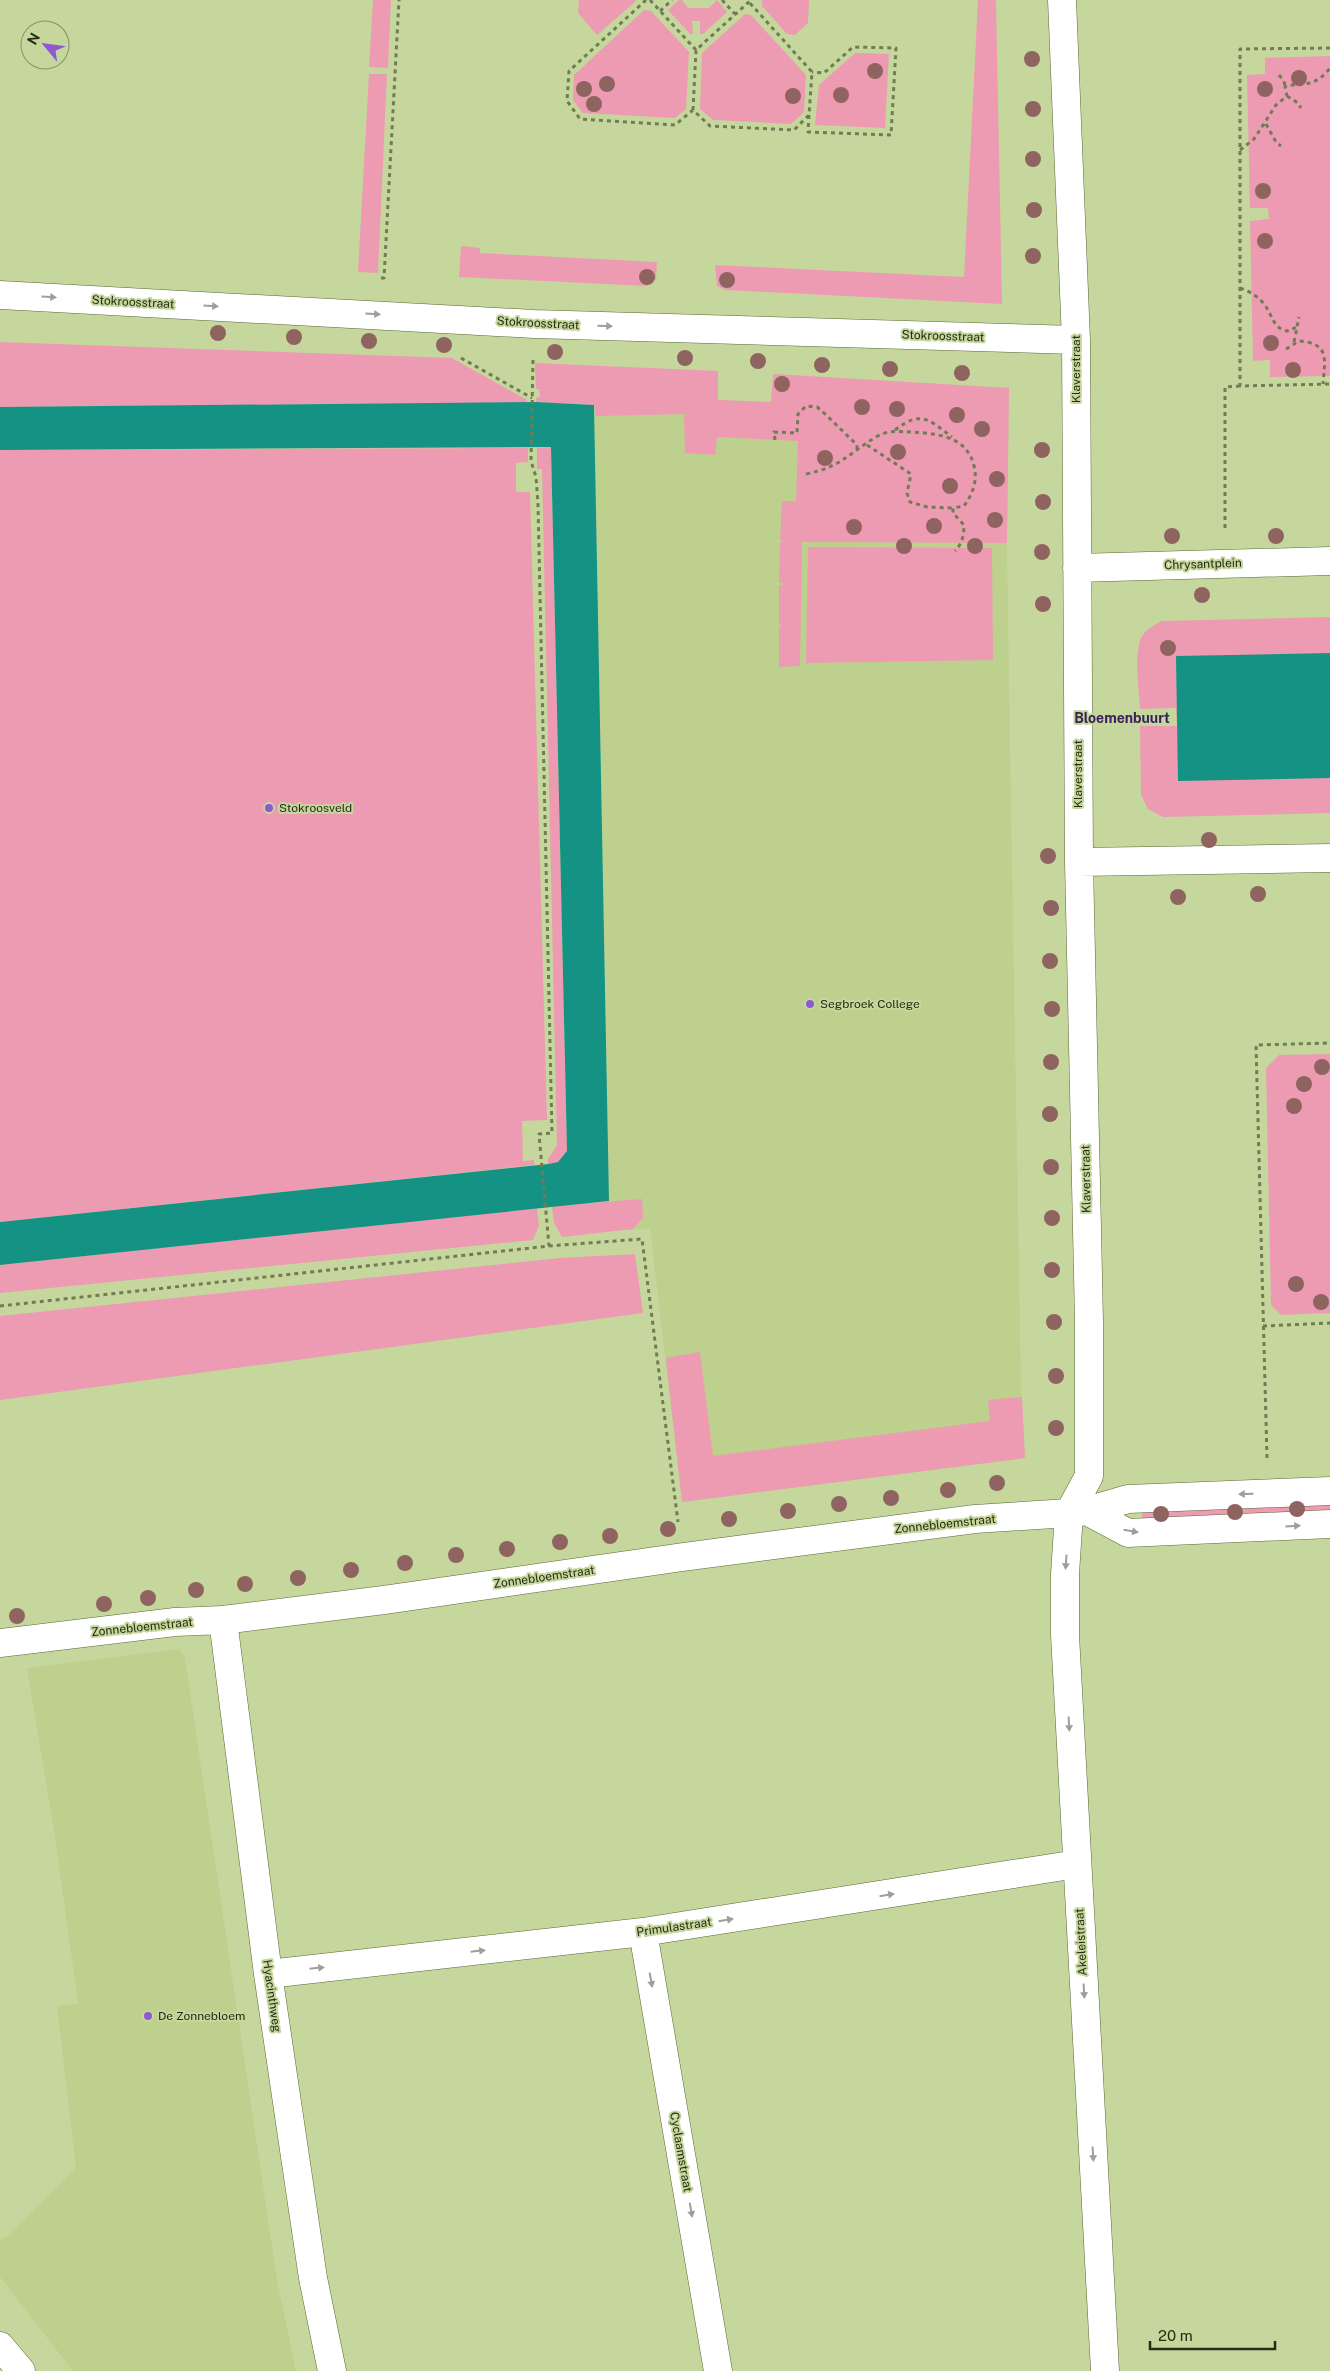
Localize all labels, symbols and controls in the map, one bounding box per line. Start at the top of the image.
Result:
north arrow [20,20,70,70]
text: N [24,30,43,47]
street label: Stokroosstraat [91,293,175,311]
one-way arrow [41,294,57,302]
one-way arrow [203,302,219,310]
one-way arrow [366,311,382,319]
street label: Stokroosstraat [496,314,580,332]
one-way arrow [598,322,614,330]
street label: Stokroosstraat [901,328,985,344]
street label: Klaverstraat [1069,335,1083,403]
street label: Chrysantplein [1164,556,1242,572]
district label: Bloemenbuurt [1074,710,1170,726]
street label: Klaverstraat [1071,740,1085,808]
place label: Stokroosveld [279,801,352,815]
marker: Stokroosveld [263,802,275,814]
place label: Segbroek College [820,997,920,1011]
marker: Segbroek College [804,998,816,1010]
street label: Klaverstraat [1078,1144,1094,1213]
one-way arrow [1238,1491,1254,1499]
street label: Zonnebloemstraat [894,1512,997,1536]
one-way arrow [1285,1522,1301,1530]
one-way arrow [1123,1527,1139,1535]
one-way arrow [1061,1554,1069,1570]
street label: Zonnebloemstraat [492,1563,596,1591]
street label: Zonnebloemstraat [91,1615,194,1639]
one-way arrow [1066,1716,1074,1732]
one-way arrow [879,1890,895,1898]
street label: Akeleistraat [1072,1908,1090,1976]
street label: Primulastraat [636,1915,713,1939]
one-way arrow [719,1915,735,1923]
one-way arrow [470,1946,486,1954]
street label: Hyacinthweg [260,1959,284,2033]
one-way arrow [309,1964,325,1972]
one-way arrow [648,1973,656,1989]
one-way arrow [1080,1984,1088,2000]
place label: De Zonnebloem [158,2009,245,2023]
marker: De Zonnebloem [142,2010,154,2022]
street label: Cyclaamstraat [667,2111,695,2193]
one-way arrow [1089,2146,1097,2162]
one-way arrow [687,2202,695,2218]
scale bar [1150,2318,1275,2350]
text: 20 m [1158,2327,1193,2344]

